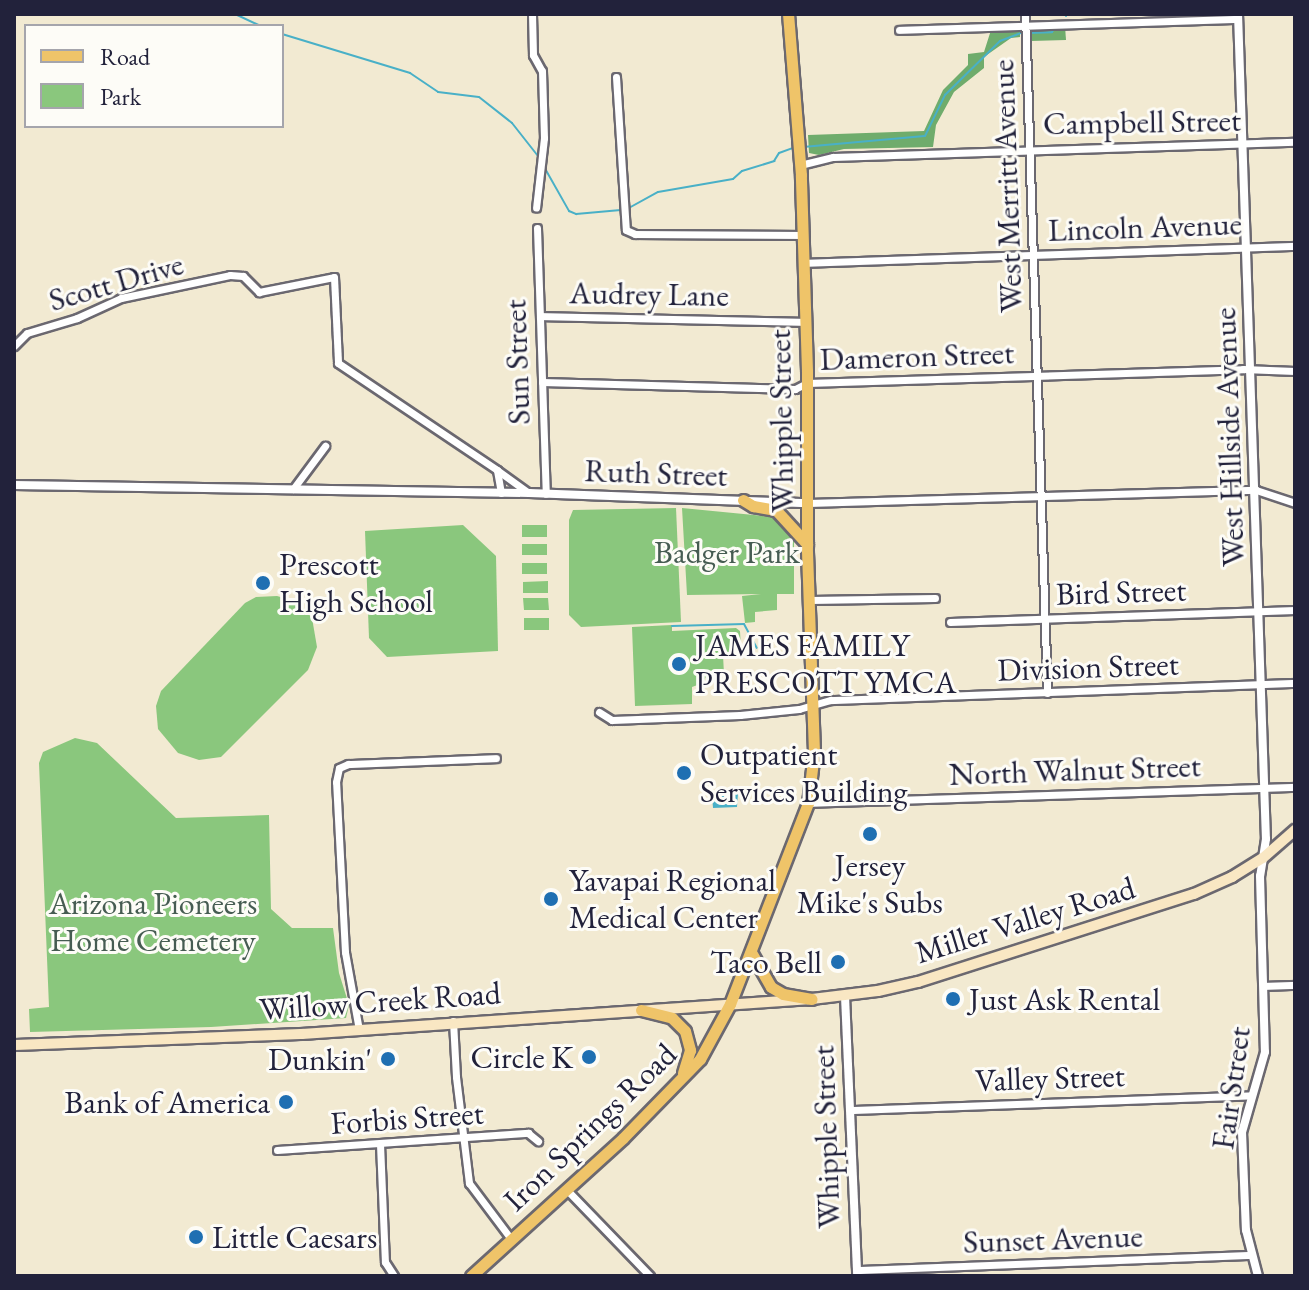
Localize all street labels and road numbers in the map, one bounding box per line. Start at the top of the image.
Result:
street label: West Merritt Avenue [983,59,1031,313]
street label: Campbell Street [1043,101,1241,143]
street label: Lincoln Avenue [1047,204,1243,250]
street label: Scott Drive [44,245,188,319]
street label: Audrey Lane [569,273,729,315]
street label: Sun Street [496,299,538,425]
street label: West Hillside Avenue [1205,307,1253,567]
street label: Whipple Street [760,329,802,513]
street label: Dameron Street [819,333,1015,379]
street label: Ruth Street [584,451,728,495]
street label: Bird Street [1055,571,1187,613]
street label: Division Street [997,645,1179,689]
street label: North Walnut Street [948,746,1202,794]
street label: Miller Valley Road [910,868,1140,972]
street label: Willow Creek Road [258,973,502,1029]
street label: Fair Street [1203,1024,1259,1152]
street label: Iron Springs Road [496,1035,684,1219]
street label: Whipple Street [804,1045,848,1229]
street label: Valley Street [975,1056,1125,1100]
street label: Forbis Street [329,1093,485,1143]
street label: Sunset Avenue [963,1217,1143,1261]

